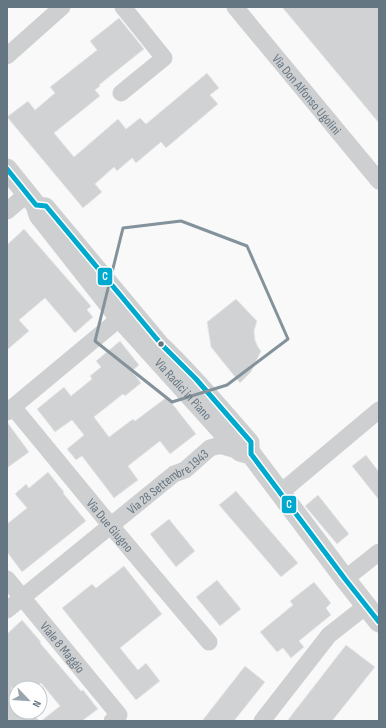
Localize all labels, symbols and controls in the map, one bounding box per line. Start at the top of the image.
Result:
street label: Via Don Alfonso Ugolini [268,51,344,138]
line badge: C [97,267,113,286]
text: C [102,270,108,283]
unlabelled marker [156,339,166,349]
street label: Via Radici in Piano [151,355,215,424]
street label: Via 28 Settembre 1943 [124,446,212,518]
line badge: C [281,495,297,514]
street label: Via Due Giugno [83,496,137,556]
text: C [286,498,292,511]
street label: Viale 8 Maggio [36,619,88,676]
north arrow [8,680,48,720]
text: N [29,699,44,710]

